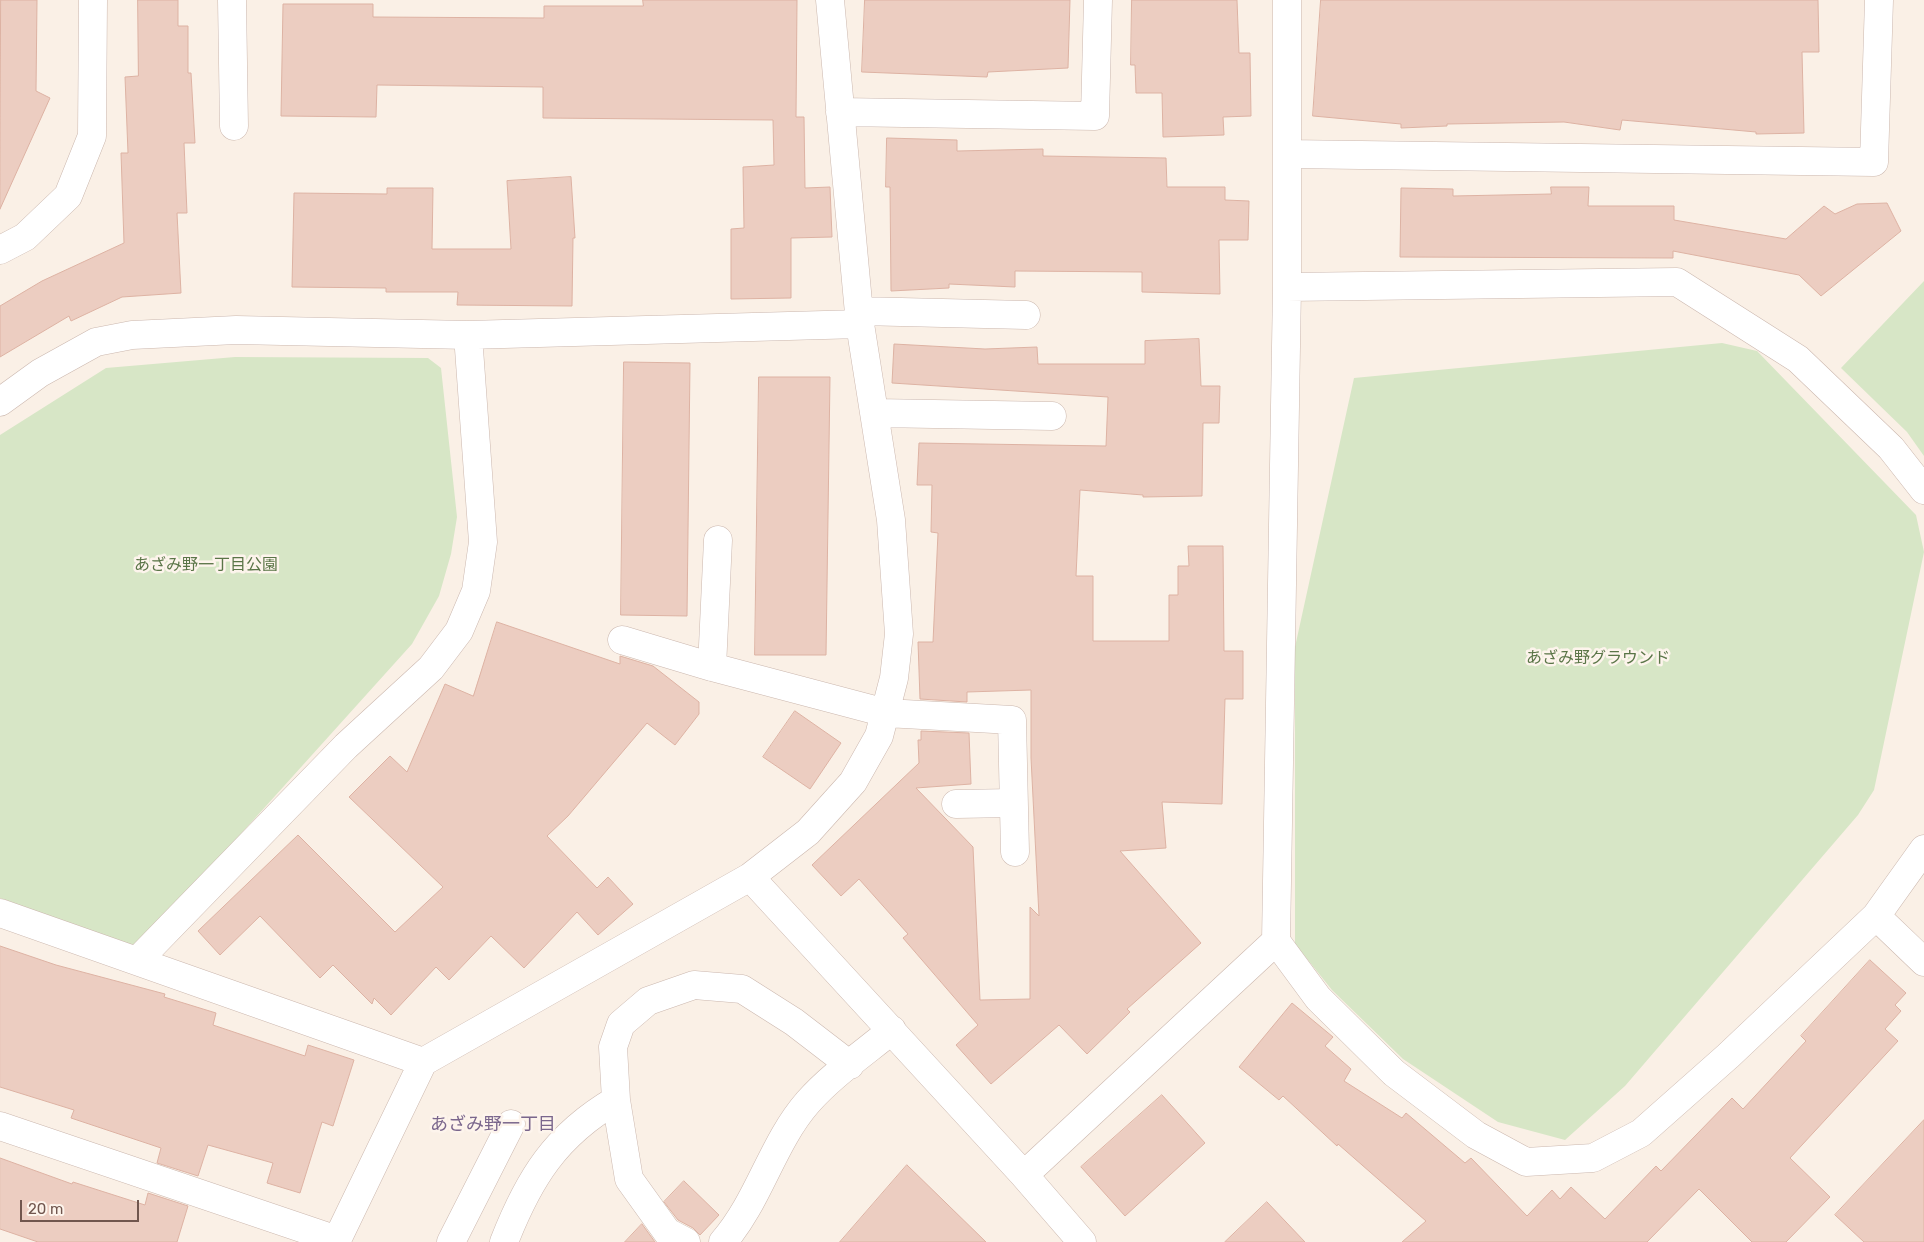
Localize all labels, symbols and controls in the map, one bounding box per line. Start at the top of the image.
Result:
park label: あざみ野一丁目公園 [134,555,278,575]
park label: あざみ野グラウンド [1526,648,1670,668]
district label: あざみ野一丁目 [430,1114,556,1136]
scale bar [22,1190,141,1222]
text: 20 m [28,1200,63,1218]

